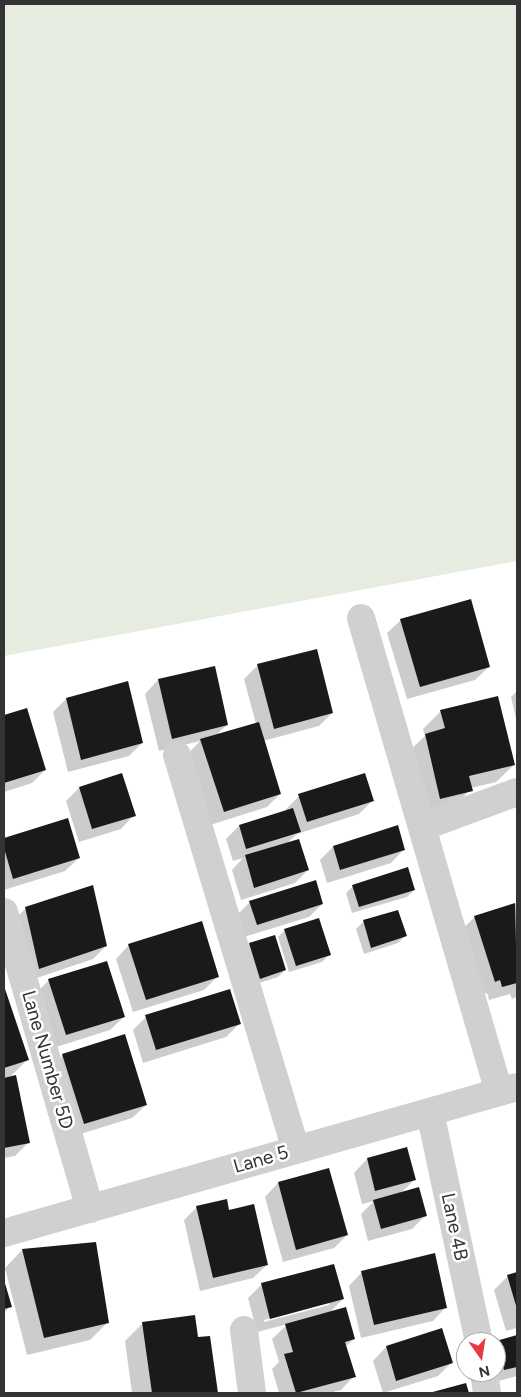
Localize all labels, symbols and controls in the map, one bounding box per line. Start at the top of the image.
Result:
street label: Lane Number 5D [16,988,78,1132]
street label: Lane 5 [231,1141,291,1179]
street label: Lane 4B [436,1191,472,1263]
north arrow [456,1332,506,1382]
text: N [477,1362,491,1381]

